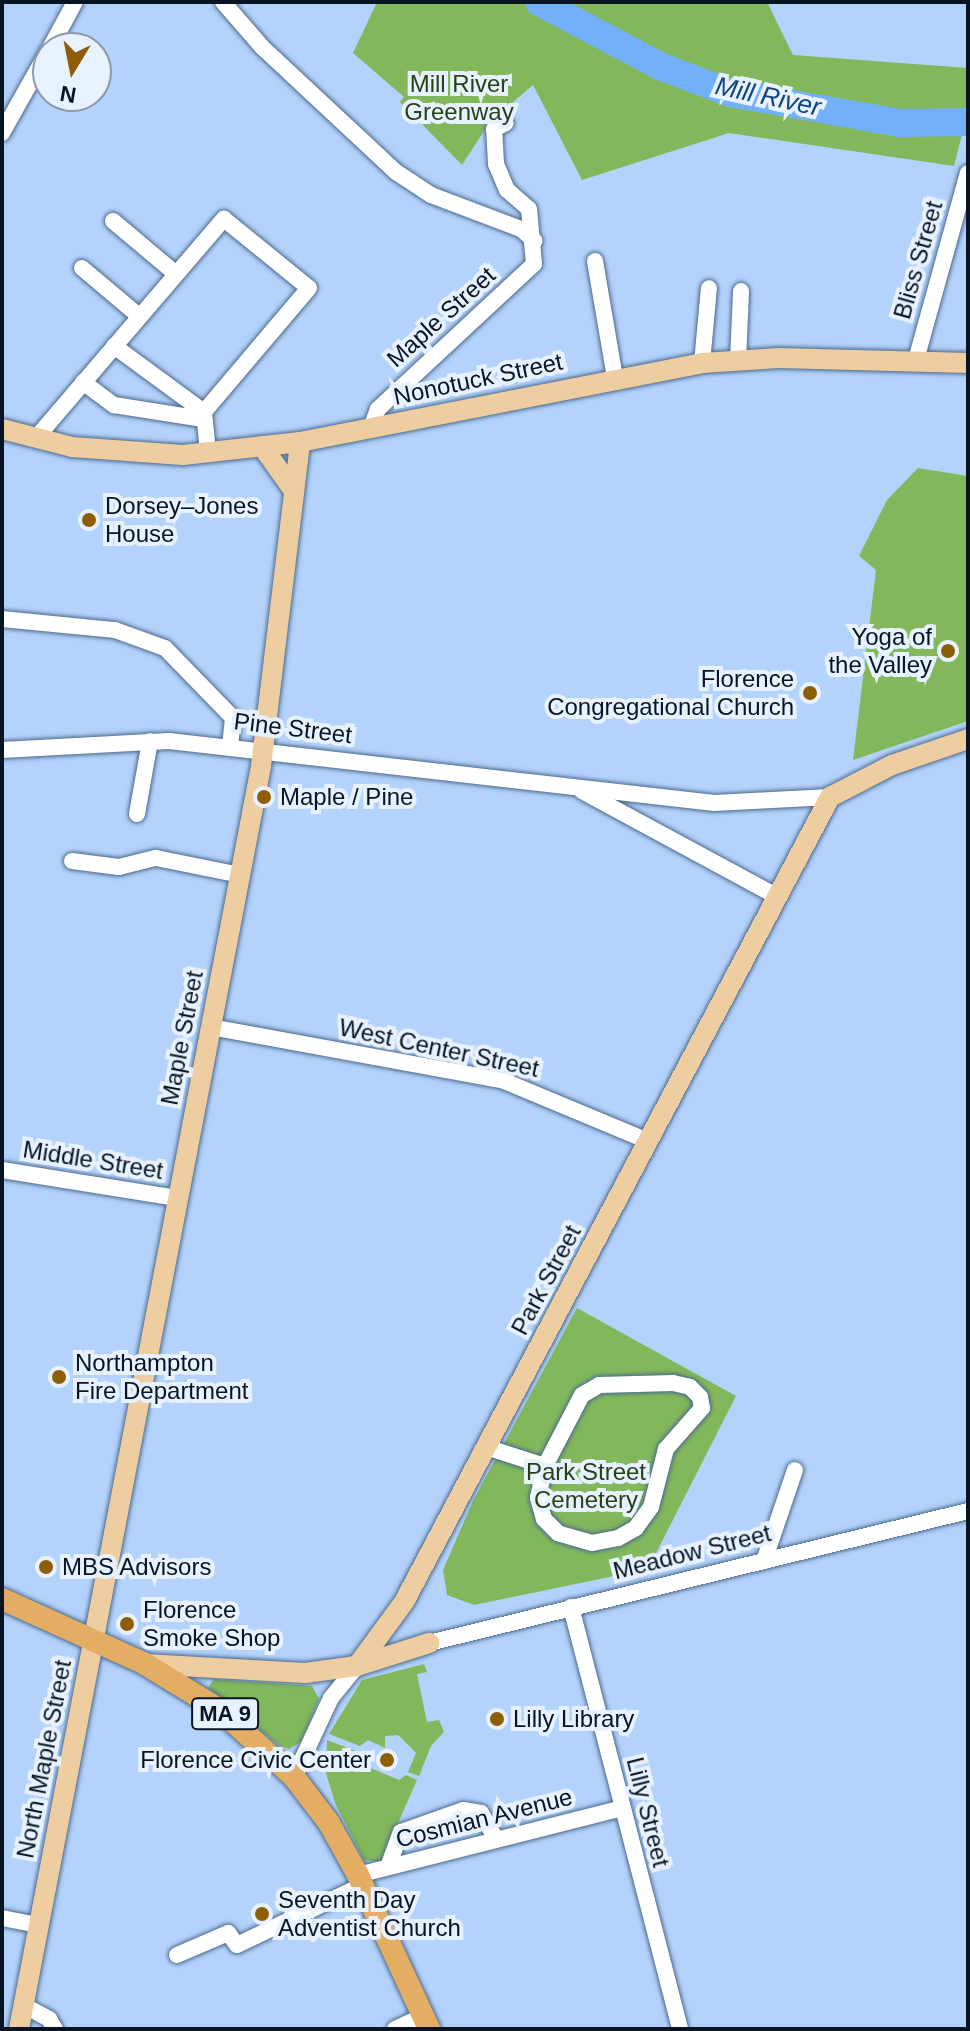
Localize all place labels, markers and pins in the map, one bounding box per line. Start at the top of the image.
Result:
place label: Dorsey–Jones House [105,492,258,548]
marker: Dorsey–Jones House [80,511,98,529]
place label: Yoga of the Valley [828,623,932,679]
marker: Yoga of the Valley [939,642,957,660]
place label: Florence Congregational Church [547,665,794,721]
marker: Florence Congregational Church [801,684,819,702]
place label: Maple / Pine [280,783,413,811]
marker: Maple / Pine [255,788,273,806]
place label: Northampton Fire Department [75,1349,248,1405]
marker: Northampton Fire Department [50,1368,68,1386]
place label: MBS Advisors [62,1553,213,1581]
marker: MBS Advisors [37,1558,55,1576]
place label: Florence Smoke Shop [143,1596,280,1652]
marker: Florence Smoke Shop [118,1615,136,1633]
place label: Lilly Library [513,1705,634,1733]
marker: Lilly Library [488,1710,506,1728]
place label: Florence Civic Center [140,1746,371,1774]
marker: Florence Civic Center [378,1751,396,1769]
place label: Seventh Day Adventist Church [278,1886,461,1942]
marker: Seventh Day Adventist Church [253,1905,271,1923]

